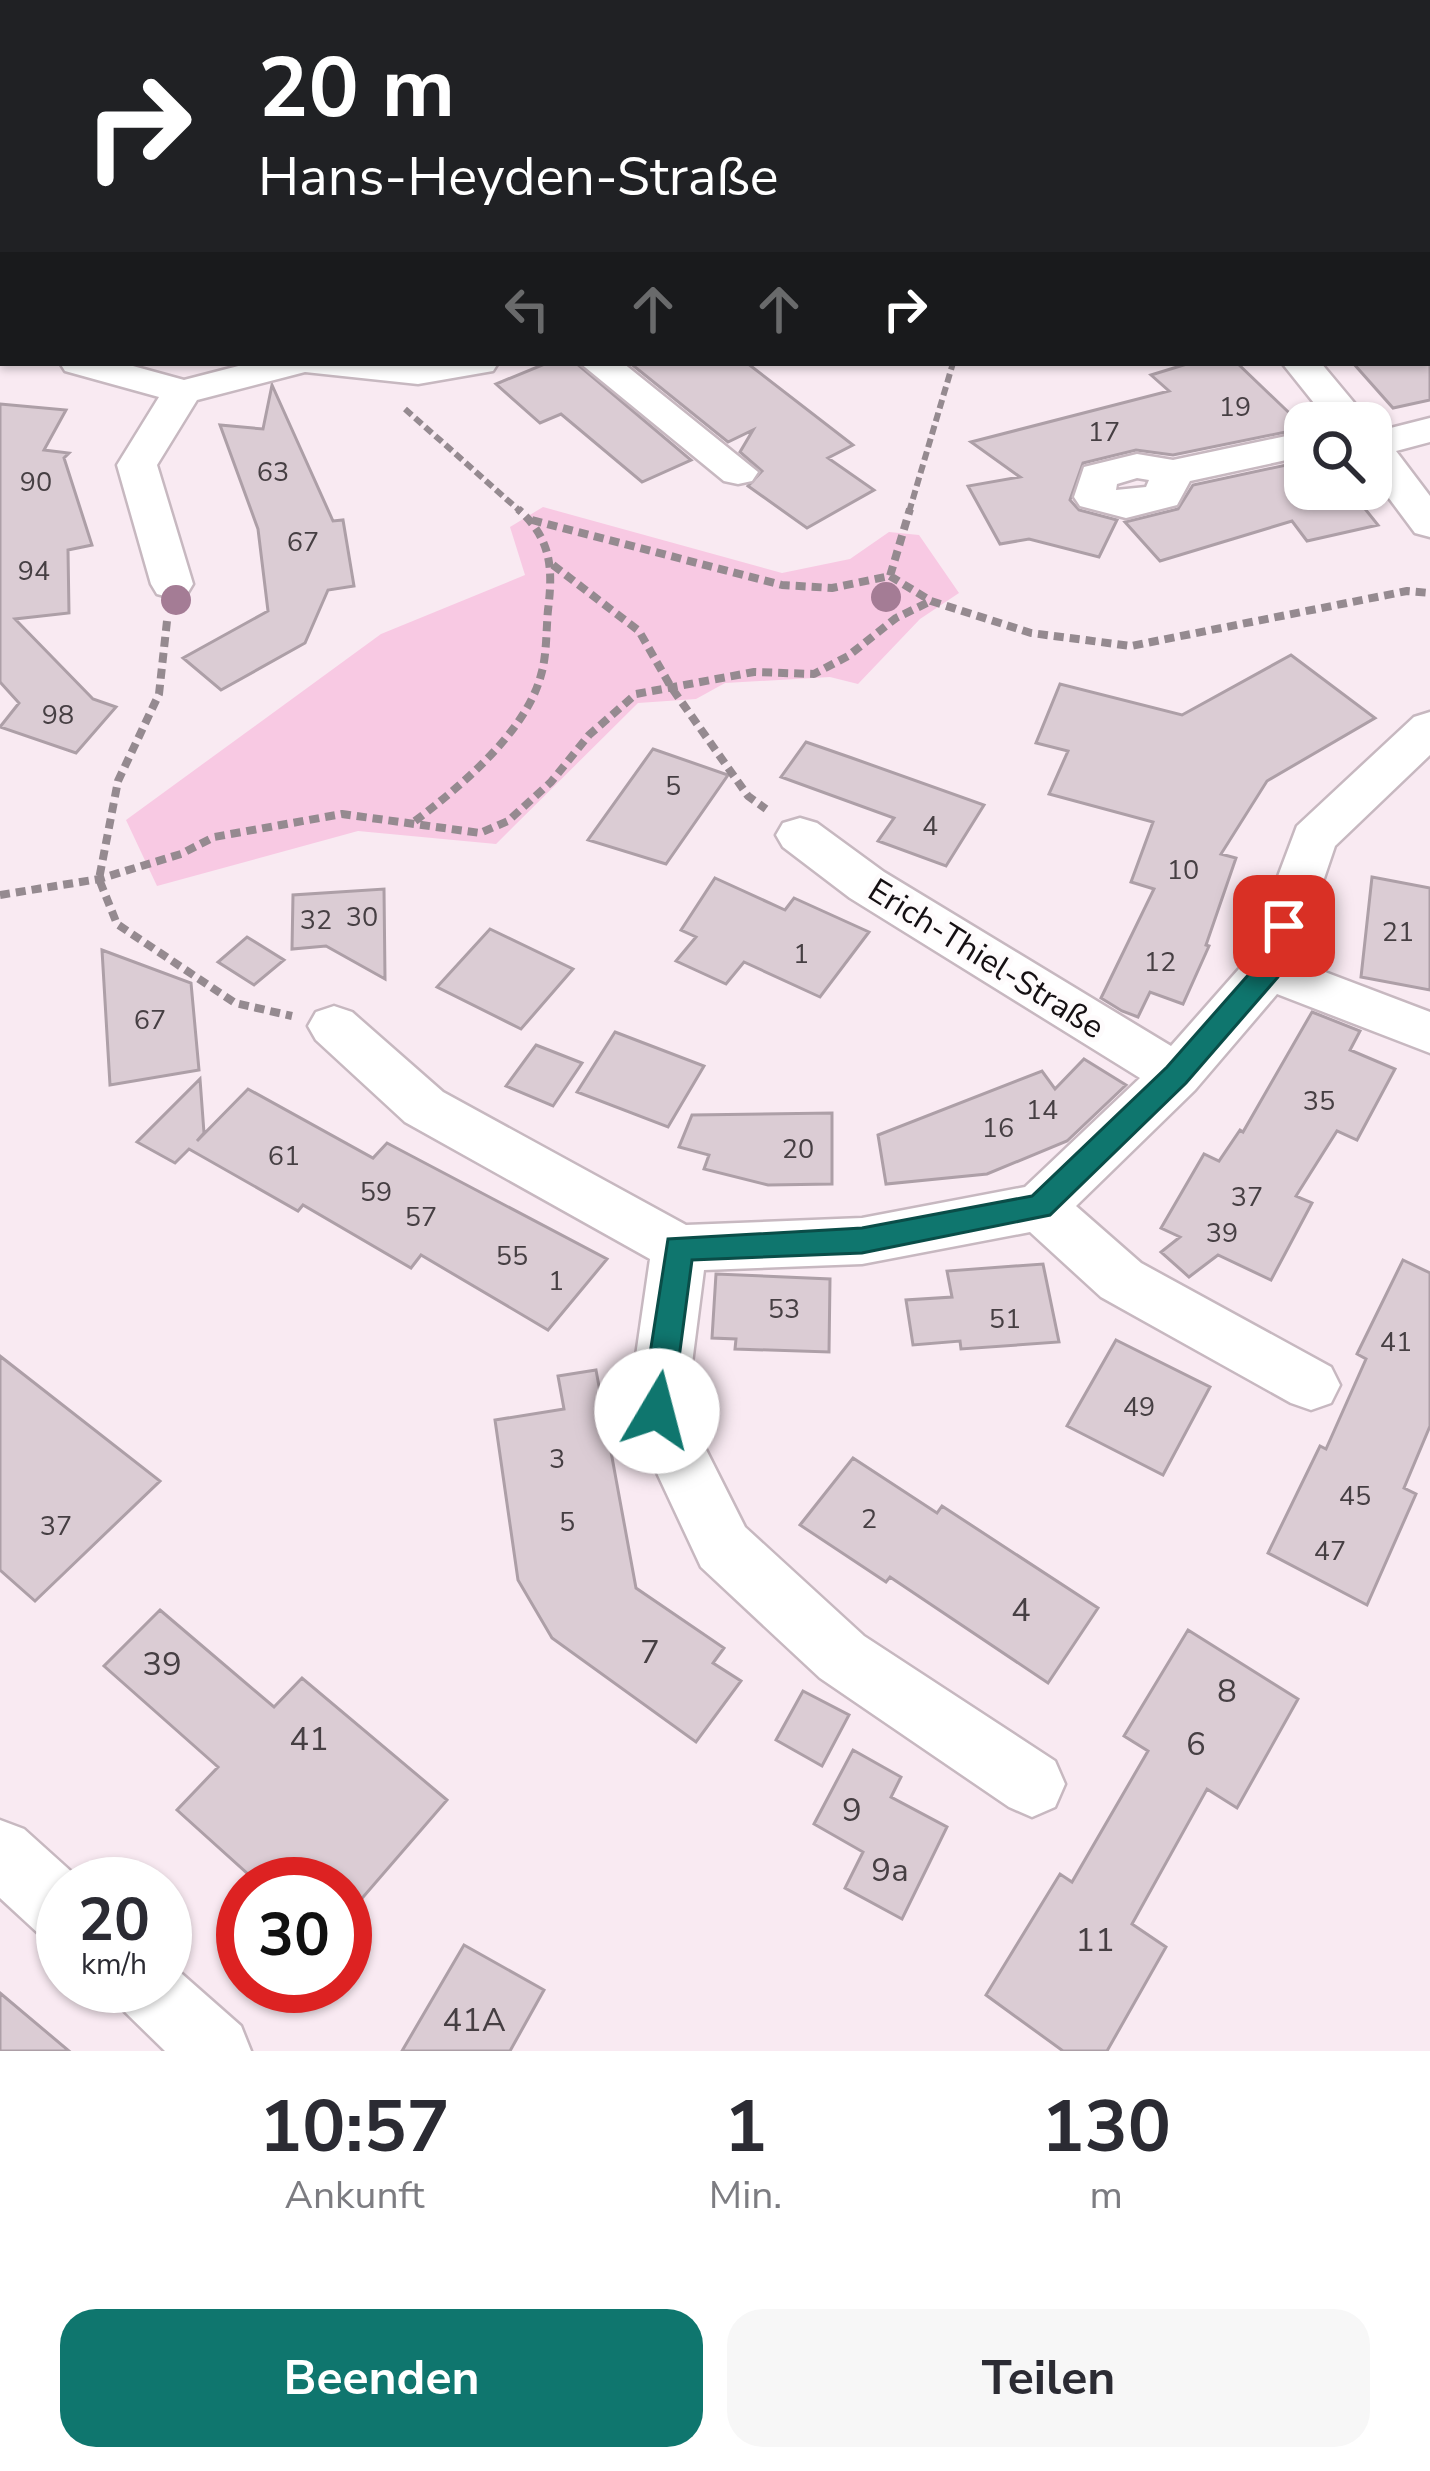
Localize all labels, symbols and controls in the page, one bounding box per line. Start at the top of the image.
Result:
text: 20 m [258,31,455,146]
icon: right [60,48,216,204]
text: Hans-Heyden-Straße [258,140,778,214]
icon: left [494,276,560,342]
icon: ahead [620,276,686,342]
icon: ahead [746,276,812,342]
icon: right [872,276,938,342]
house number: 19 [1219,389,1251,426]
map controls [1284,402,1392,510]
button: search [1284,402,1392,510]
house number: 17 [1088,414,1120,451]
house number: 63 [257,454,289,491]
house number: 90 [20,464,52,501]
house number: 67 [287,524,319,561]
house number: 94 [18,553,50,590]
house number: 98 [42,697,74,734]
house number: 5 [665,768,681,805]
house number: 4 [922,808,938,845]
house number: 10 [1167,852,1199,889]
street label: Erich-Thiel-Straße [859,868,1113,1050]
pin [1233,875,1335,977]
icon: arrive [1251,893,1317,959]
house number: 30 [346,899,378,936]
house number: 32 [300,902,332,939]
house number: 21 [1382,914,1414,951]
house number: 1 [793,936,809,973]
house number: 12 [1144,944,1176,981]
house number: 67 [134,1002,166,1039]
house number: 35 [1303,1083,1335,1120]
house number: 14 [1026,1092,1058,1129]
house number: 16 [982,1110,1014,1147]
house number: 20 [782,1131,814,1168]
house number: 61 [268,1138,300,1175]
house number: 59 [360,1174,392,1211]
house number: 37 [1231,1179,1263,1216]
house number: 57 [405,1199,437,1236]
house number: 39 [1206,1215,1238,1252]
house number: 55 [496,1238,528,1275]
house number: 1 [548,1263,564,1300]
house number: 53 [768,1291,800,1328]
house number: 51 [989,1301,1021,1338]
house number: 41 [1380,1324,1412,1361]
position arrow [594,1348,720,1474]
house number: 49 [1123,1389,1155,1426]
house number: 3 [549,1441,565,1478]
house number: 45 [1339,1478,1371,1515]
house number: 2 [861,1501,877,1538]
house number: 5 [559,1504,575,1541]
house number: 37 [40,1508,72,1545]
house number: 47 [1314,1533,1346,1570]
house number: 4 [1011,1588,1031,1633]
house number: 7 [640,1630,660,1675]
house number: 39 [142,1642,182,1687]
house number: 8 [1217,1669,1237,1714]
house number: 41 [289,1717,329,1762]
house number: 6 [1186,1722,1206,1767]
house number: 9 [842,1788,862,1833]
house number: 9a [871,1848,909,1893]
speed limit sign: 30 [216,1857,372,2013]
text: 20 [78,1879,150,1961]
house number: 11 [1075,1918,1115,1963]
text: km/h [81,1944,147,1985]
house number: 41A [442,1998,506,2043]
text: 10:57 [259,2078,450,2176]
text: 1 [724,2078,767,2176]
text: 130 [1041,2078,1171,2176]
text: Ankunft [284,2169,424,2222]
text: Min. [709,2169,782,2222]
text: m [1089,2169,1123,2222]
button: Beenden [60,2309,703,2447]
button: Teilen [727,2309,1370,2447]

